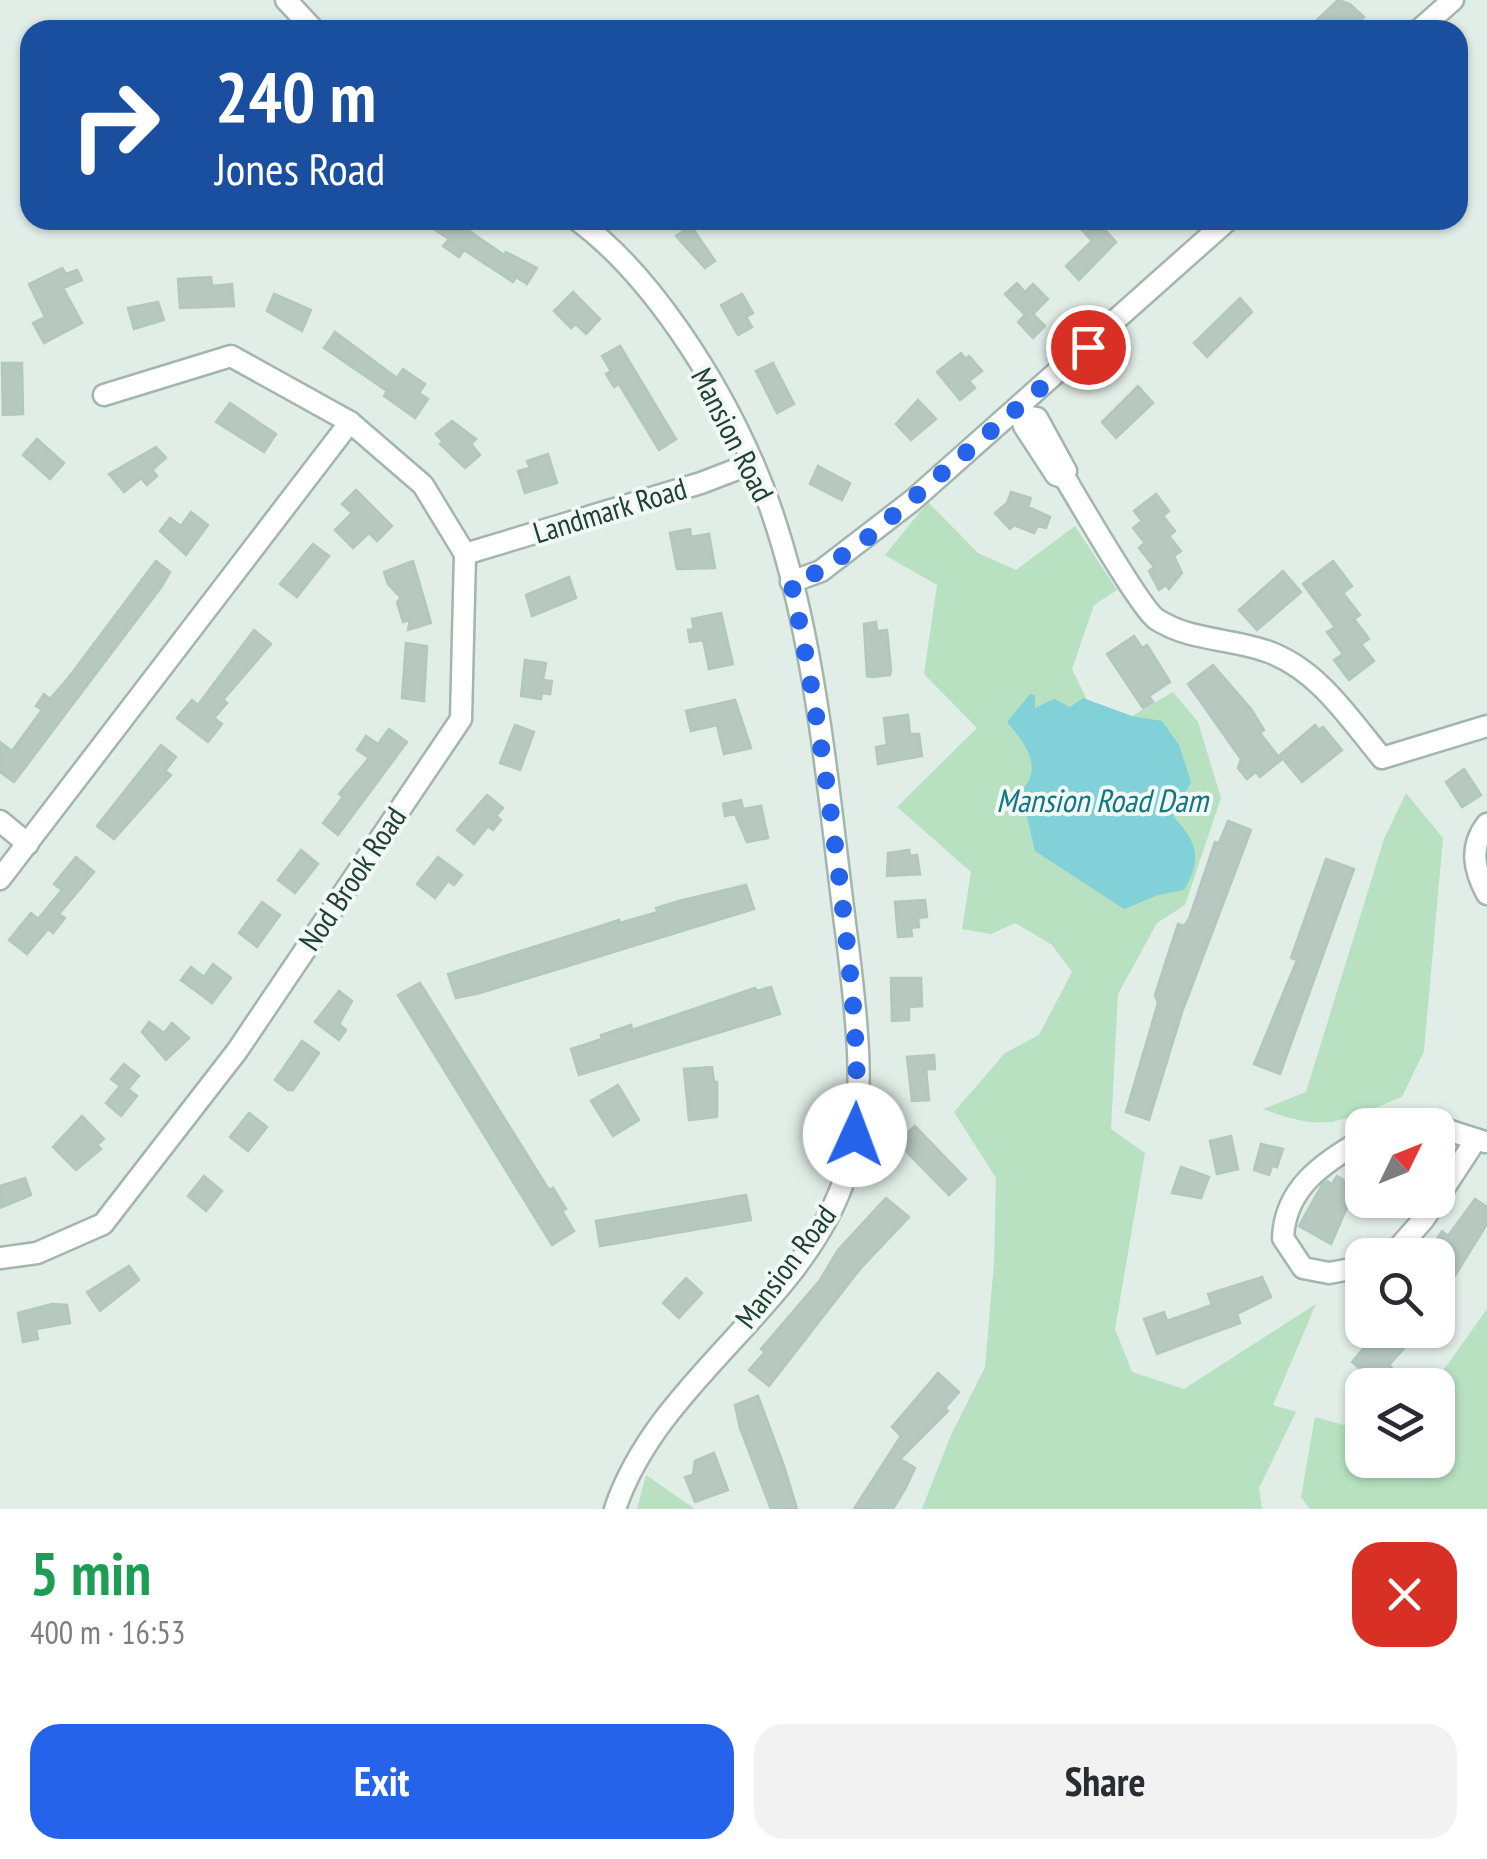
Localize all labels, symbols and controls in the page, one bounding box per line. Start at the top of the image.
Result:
text: 240 m [215,51,376,141]
icon: right [50,60,180,190]
text: Jones Road [215,139,385,197]
pin [1046,305,1131,390]
icon: arrive [1061,320,1116,375]
street label: Mansion Road [683,361,784,508]
street label: Landmark Road [528,468,691,551]
water label: Mansion Road Dam [996,779,1210,821]
street label: Nod Brook Road [289,799,414,958]
position arrow [803,1083,907,1187]
north arrow [1345,1108,1455,1218]
map controls [1345,1108,1455,1478]
street label: Mansion Road [726,1197,844,1336]
button: search [1345,1238,1455,1348]
button: layers [1345,1368,1455,1478]
text: 5 min [30,1534,151,1612]
button: close [1352,1542,1457,1647]
text: 400 m · 16:53 [30,1611,185,1653]
button: Exit [30,1724,734,1839]
button: Share [754,1724,1457,1839]

